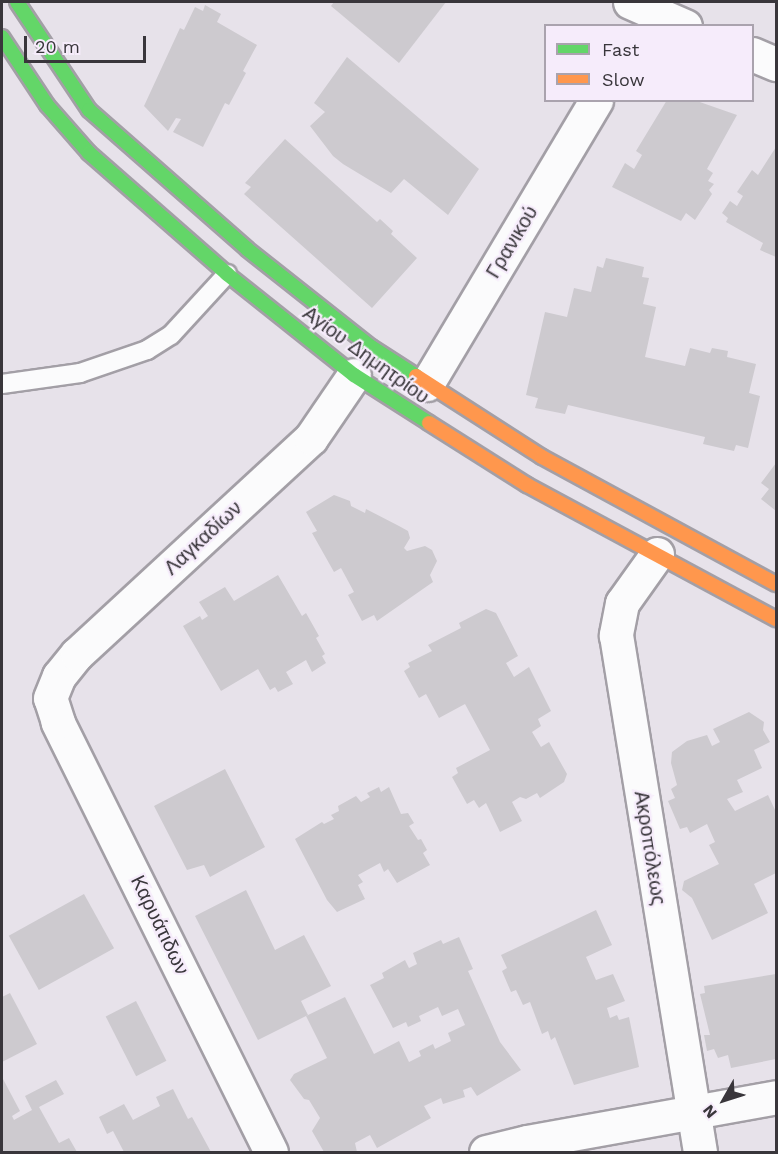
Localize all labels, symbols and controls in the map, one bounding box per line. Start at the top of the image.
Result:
scale bar [27,24,148,62]
legend [544,24,754,102]
text: 20 m [35,36,80,57]
text: Fast [602,39,639,60]
text: Slow [602,69,645,90]
street label: Γρανικού [481,201,543,283]
street label: Αγίου Δημητρίου [298,301,434,409]
street label: Λαγκαδίων [159,496,247,580]
street label: Ακροπόλεως [629,789,671,907]
street label: Καρυάτιδων [126,871,194,979]
north arrow [694,1070,754,1130]
text: N [699,1101,721,1122]

